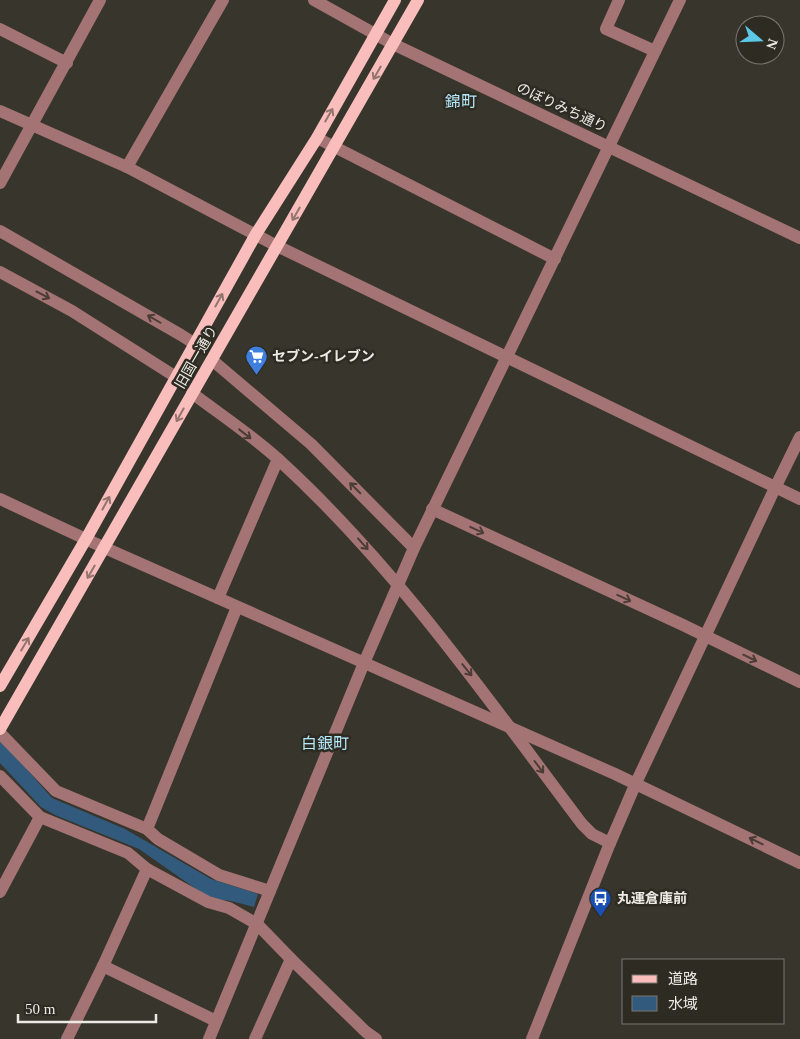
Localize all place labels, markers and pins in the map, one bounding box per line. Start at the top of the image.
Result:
supermarket icon: セブン-イレブン [244,344,268,375]
place label: セブン-イレブン [272,348,375,364]
bus stop icon: 丸運倉庫前 [589,886,613,917]
place label: 丸運倉庫前 [617,890,687,906]

